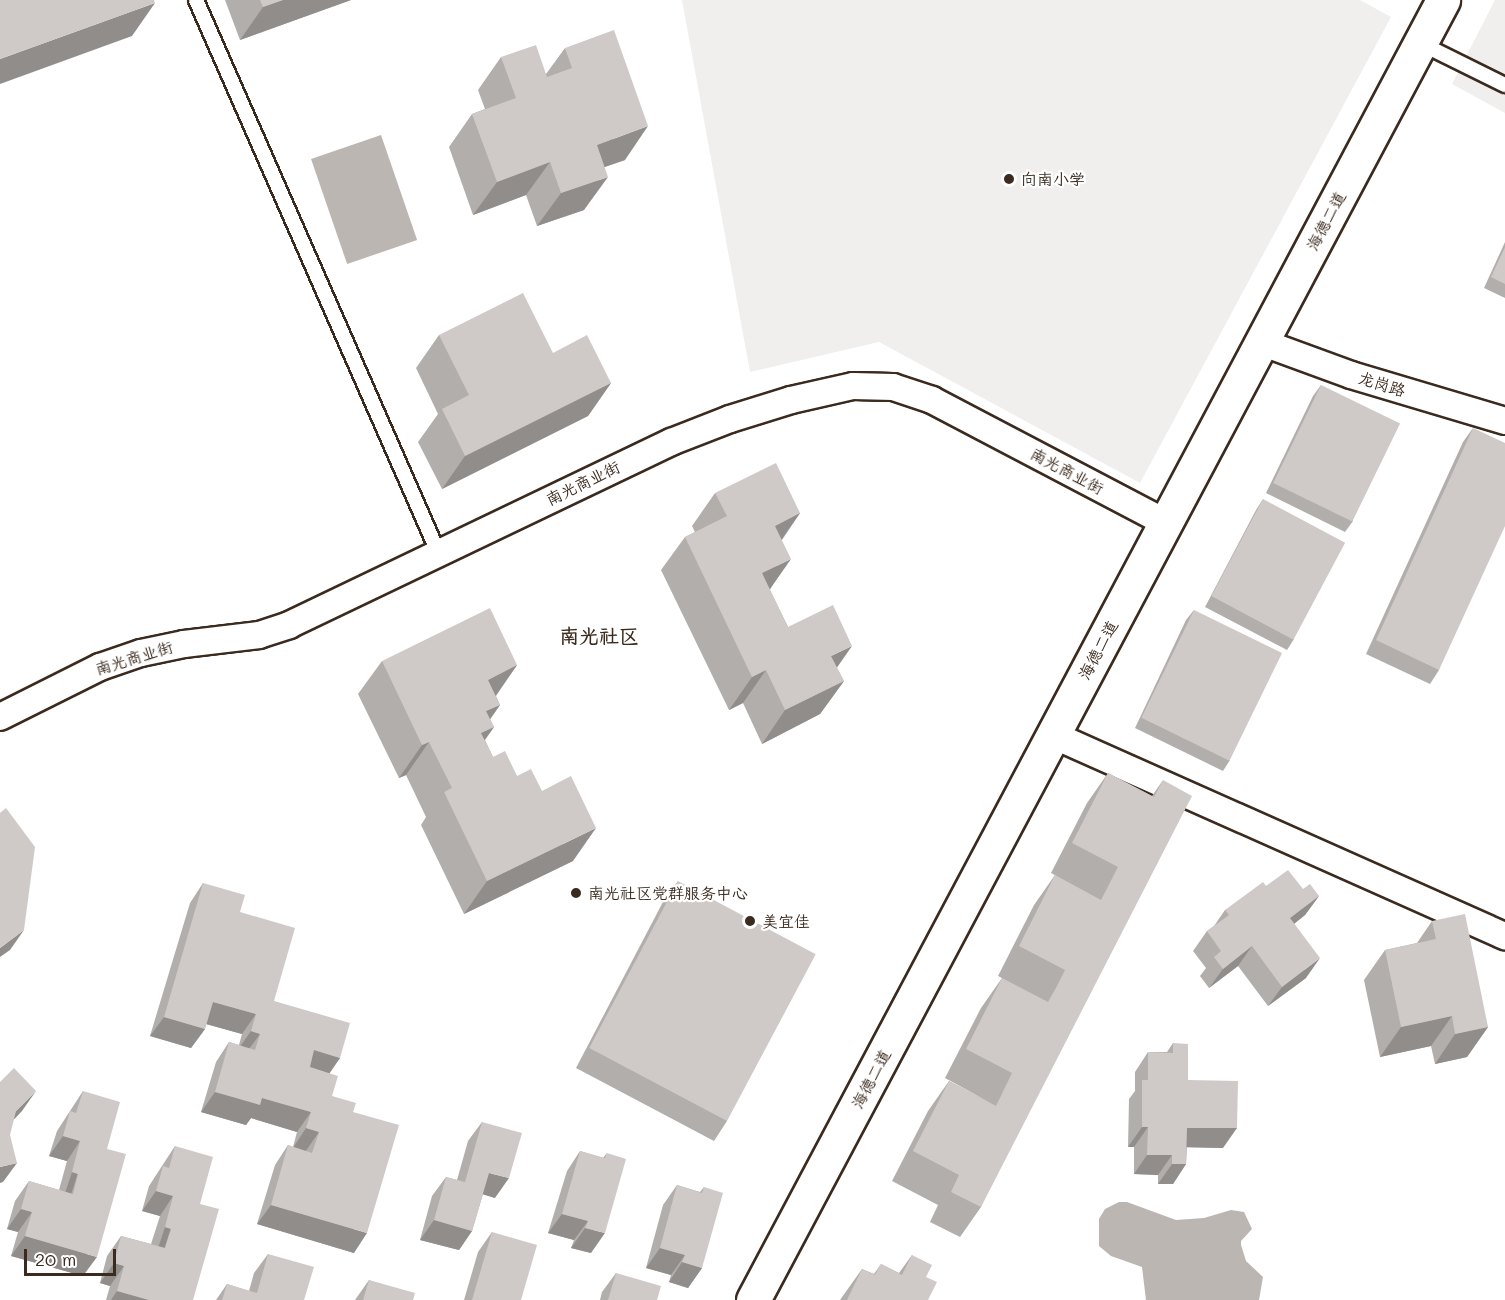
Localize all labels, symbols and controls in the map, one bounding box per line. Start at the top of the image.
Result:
place label: 向南小学 [1021,169,1085,189]
marker: 向南小学 [1002,172,1016,186]
street label: 海德二道 [1303,188,1349,254]
street label: 龙岗路 [1356,368,1408,400]
street label: 南光商业街 [1027,444,1107,498]
street label: 南光商业街 [543,457,623,509]
street label: 海德二道 [1075,617,1121,683]
district label: 南光社区 [559,623,639,647]
street label: 南光商业街 [93,637,175,679]
place label: 南光社区党群服务中心 [588,883,748,903]
marker: 南光社区党群服务中心 [569,886,583,900]
place label: 美宜佳 [762,911,810,931]
marker: 美宜佳 [743,914,757,928]
street label: 海德二道 [848,1046,894,1112]
scale bar [27,1237,118,1275]
text: 20 m [35,1247,76,1271]

